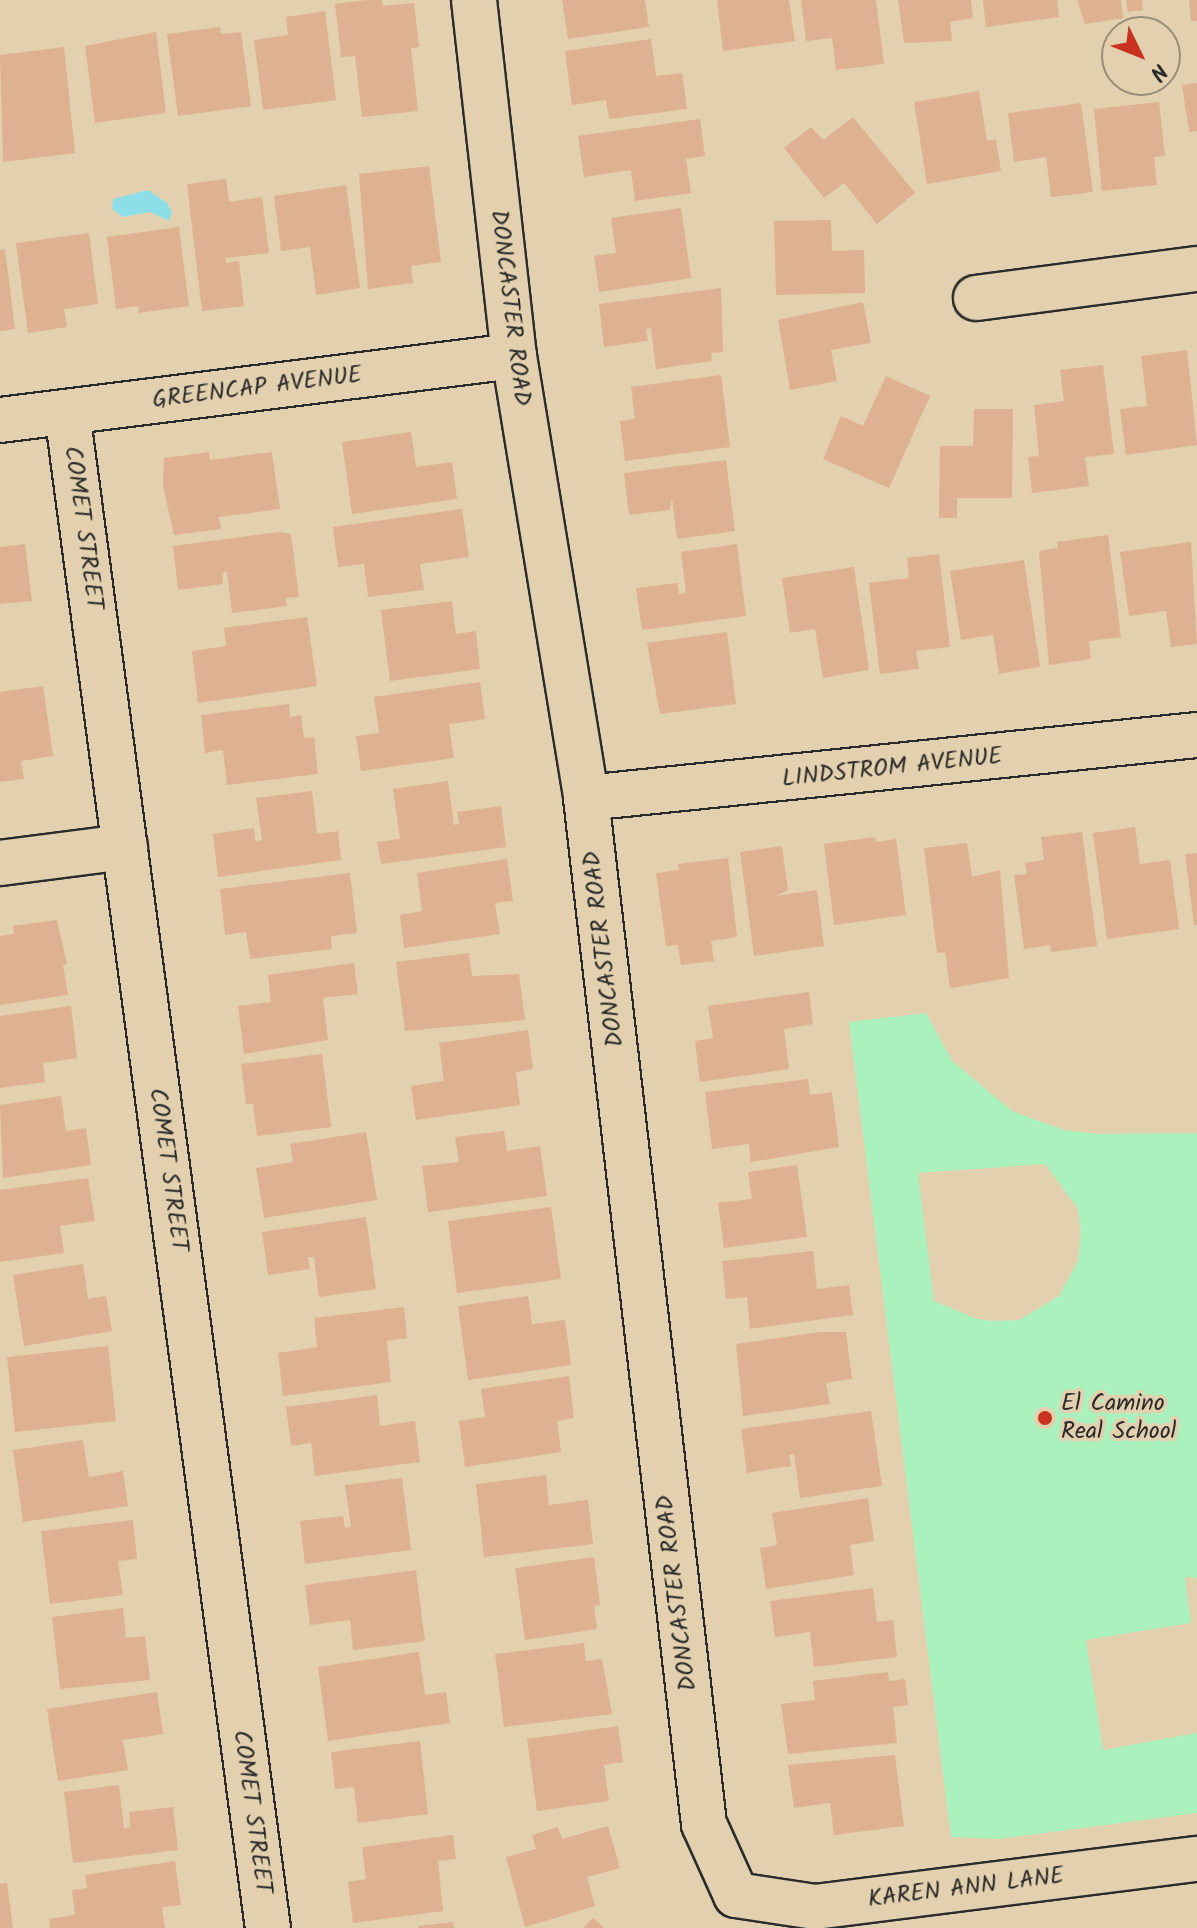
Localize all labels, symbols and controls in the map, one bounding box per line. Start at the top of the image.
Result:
north arrow [1101,16,1181,96]
text: N [1140,54,1175,88]
street label: DONCASTER ROAD [484,208,536,408]
street label: GREENCAP AVENUE [151,361,363,415]
street label: COMET STREET [57,444,109,612]
street label: LINDSTROM AVENUE [781,742,1003,794]
street label: DONCASTER ROAD [578,849,630,1049]
street label: COMET STREET [142,1086,194,1254]
place label: El Camino Real School [1061,1390,1176,1446]
marker: El Camino Real School [1036,1409,1054,1427]
street label: DONCASTER ROAD [651,1493,703,1693]
street label: COMET STREET [226,1728,278,1896]
street label: KAREN ANN LANE [866,1862,1066,1914]

